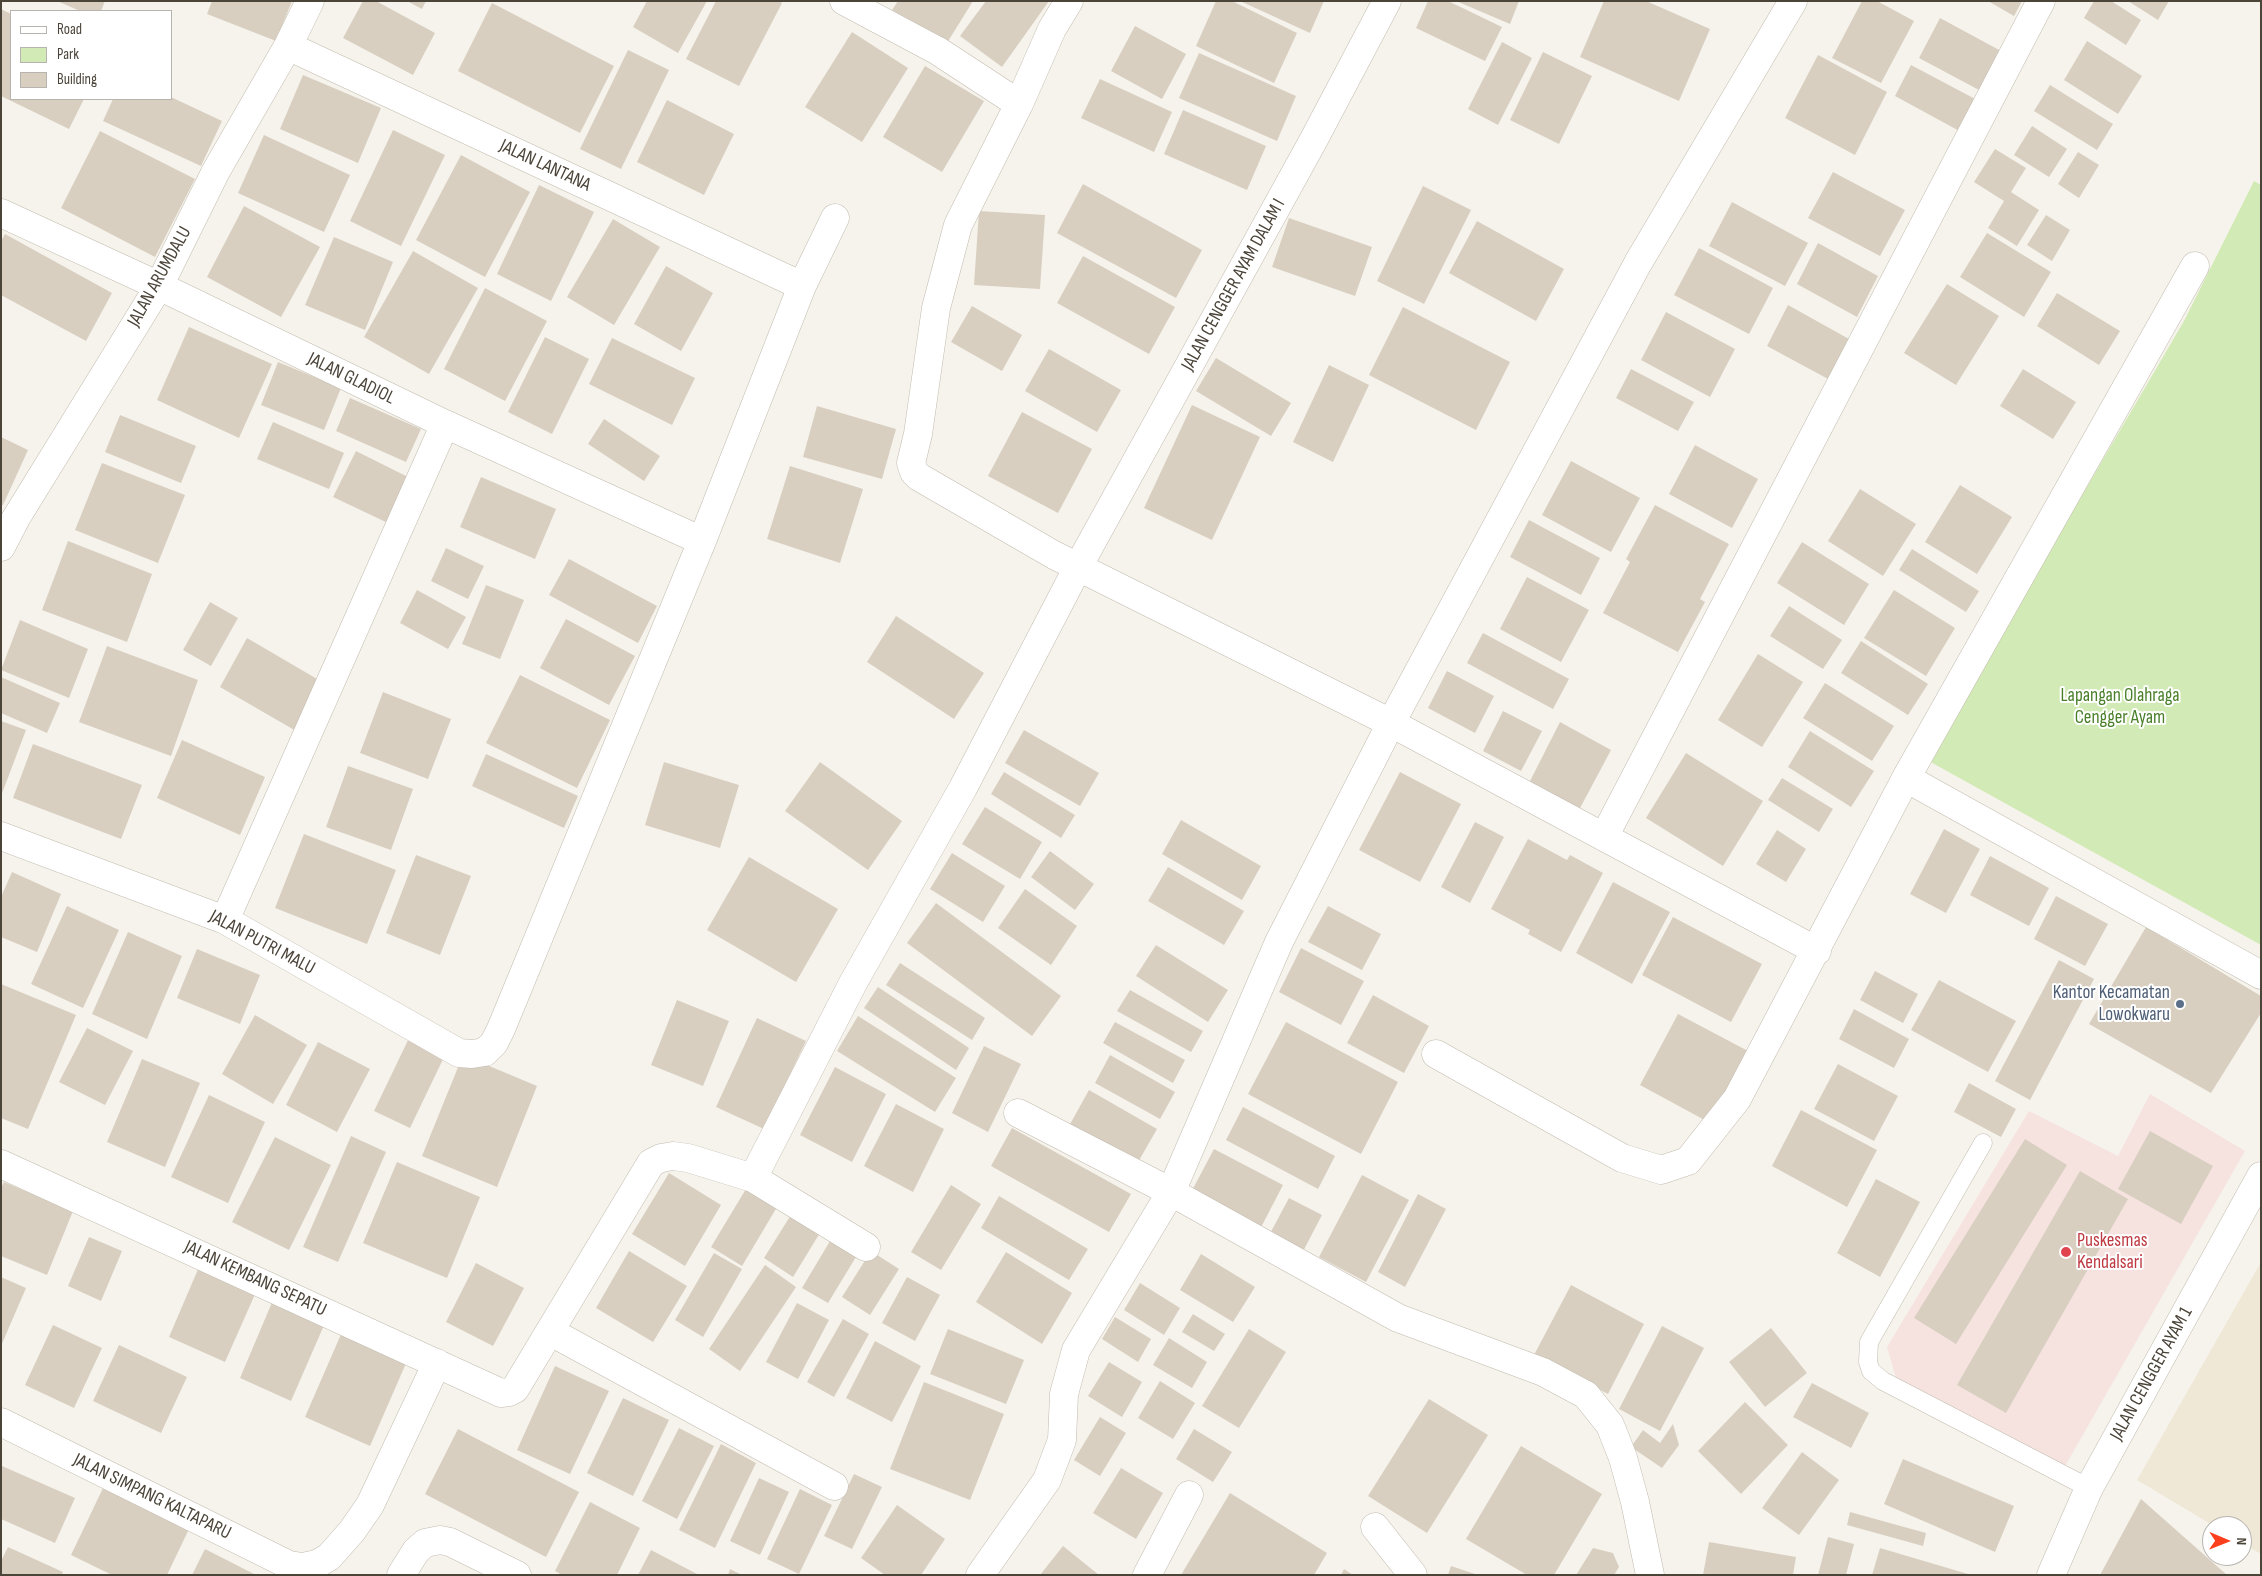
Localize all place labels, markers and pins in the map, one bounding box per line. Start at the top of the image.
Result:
place label: Kantor Kecamatan Lowokwaru [2053,982,2170,1026]
marker: Kantor Kecamatan Lowokwaru [2174,998,2186,1010]
place label: Puskesmas Kendalsari [2077,1230,2148,1274]
marker: Puskesmas Kendalsari [2059,1245,2073,1259]

